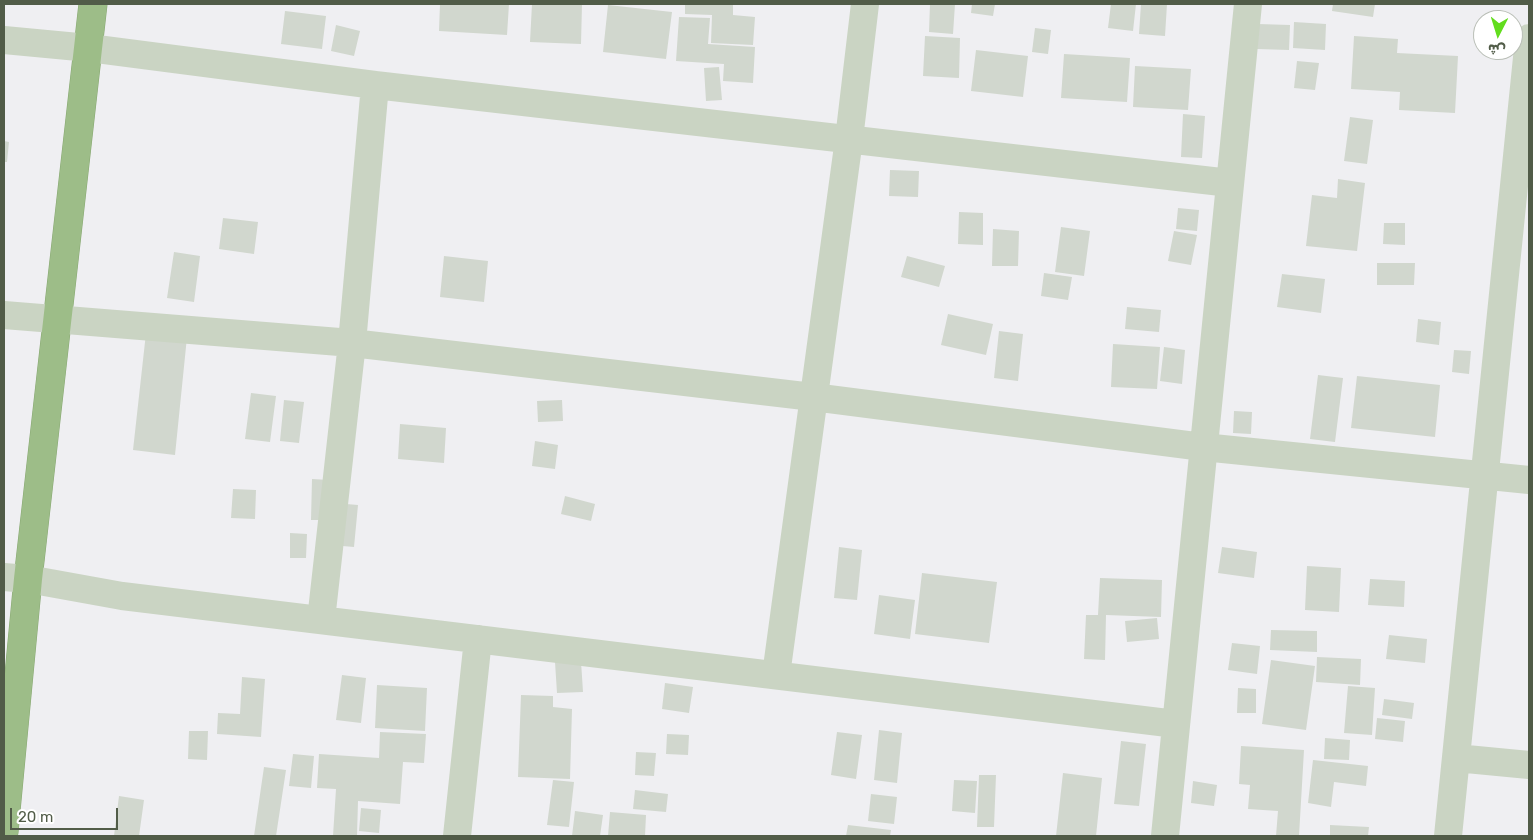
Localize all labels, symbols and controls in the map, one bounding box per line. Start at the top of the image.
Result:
north arrow [1473,10,1523,60]
text: ش [1487,40,1506,59]
scale bar [12,798,120,830]
text: 20 m [18,808,53,826]

